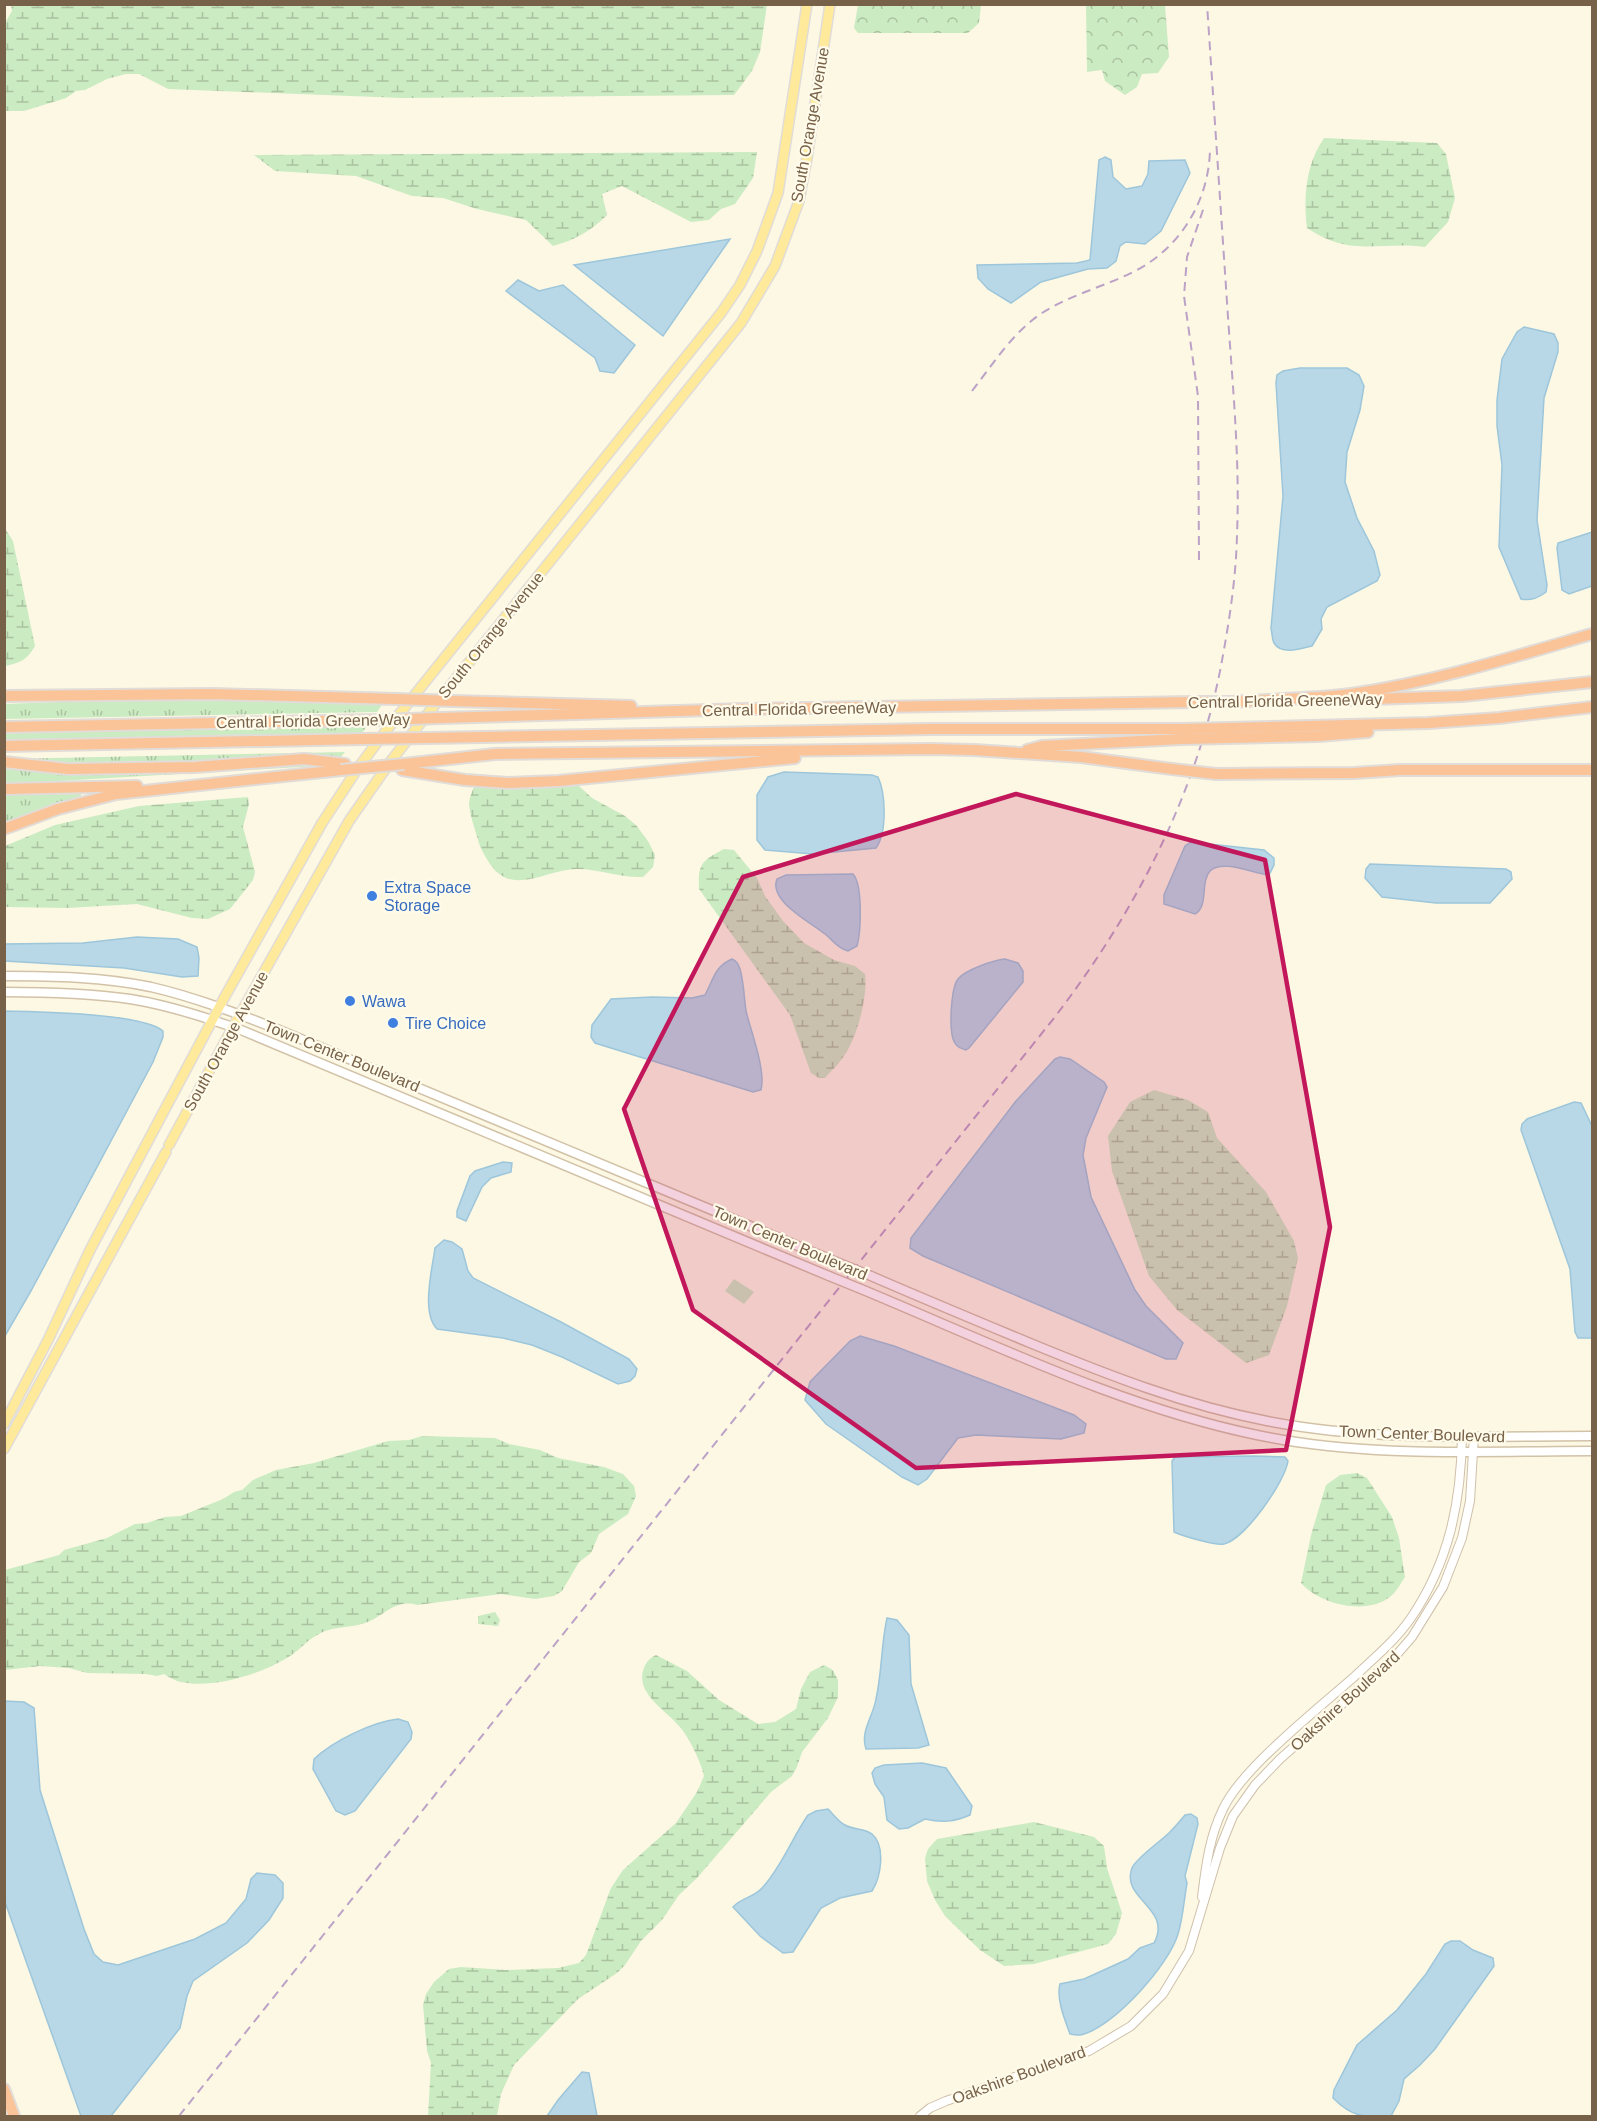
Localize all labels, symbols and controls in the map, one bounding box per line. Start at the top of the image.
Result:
street label: South Orange Avenue [788,46,832,204]
street label: South Orange Avenue [435,569,547,701]
street label: Central Florida GreeneWay [1188,691,1382,711]
street label: Central Florida GreeneWay [702,699,896,719]
street label: Central Florida GreeneWay [216,711,410,731]
place label: Extra Space Storage [384,879,471,914]
marker: Extra Space Storage [365,889,379,903]
street label: South Orange Avenue [180,968,272,1114]
place label: Wawa [362,993,406,1010]
marker: Wawa [343,994,357,1008]
place label: Tire Choice [405,1015,486,1032]
marker: Tire Choice [386,1016,400,1030]
street label: Town Center Boulevard [262,1017,422,1095]
street label: Town Center Boulevard [710,1203,870,1283]
street label: Town Center Boulevard [1339,1423,1505,1445]
street label: Oakshire Boulevard [1287,1648,1403,1754]
street label: Oakshire Boulevard [950,2043,1088,2107]

